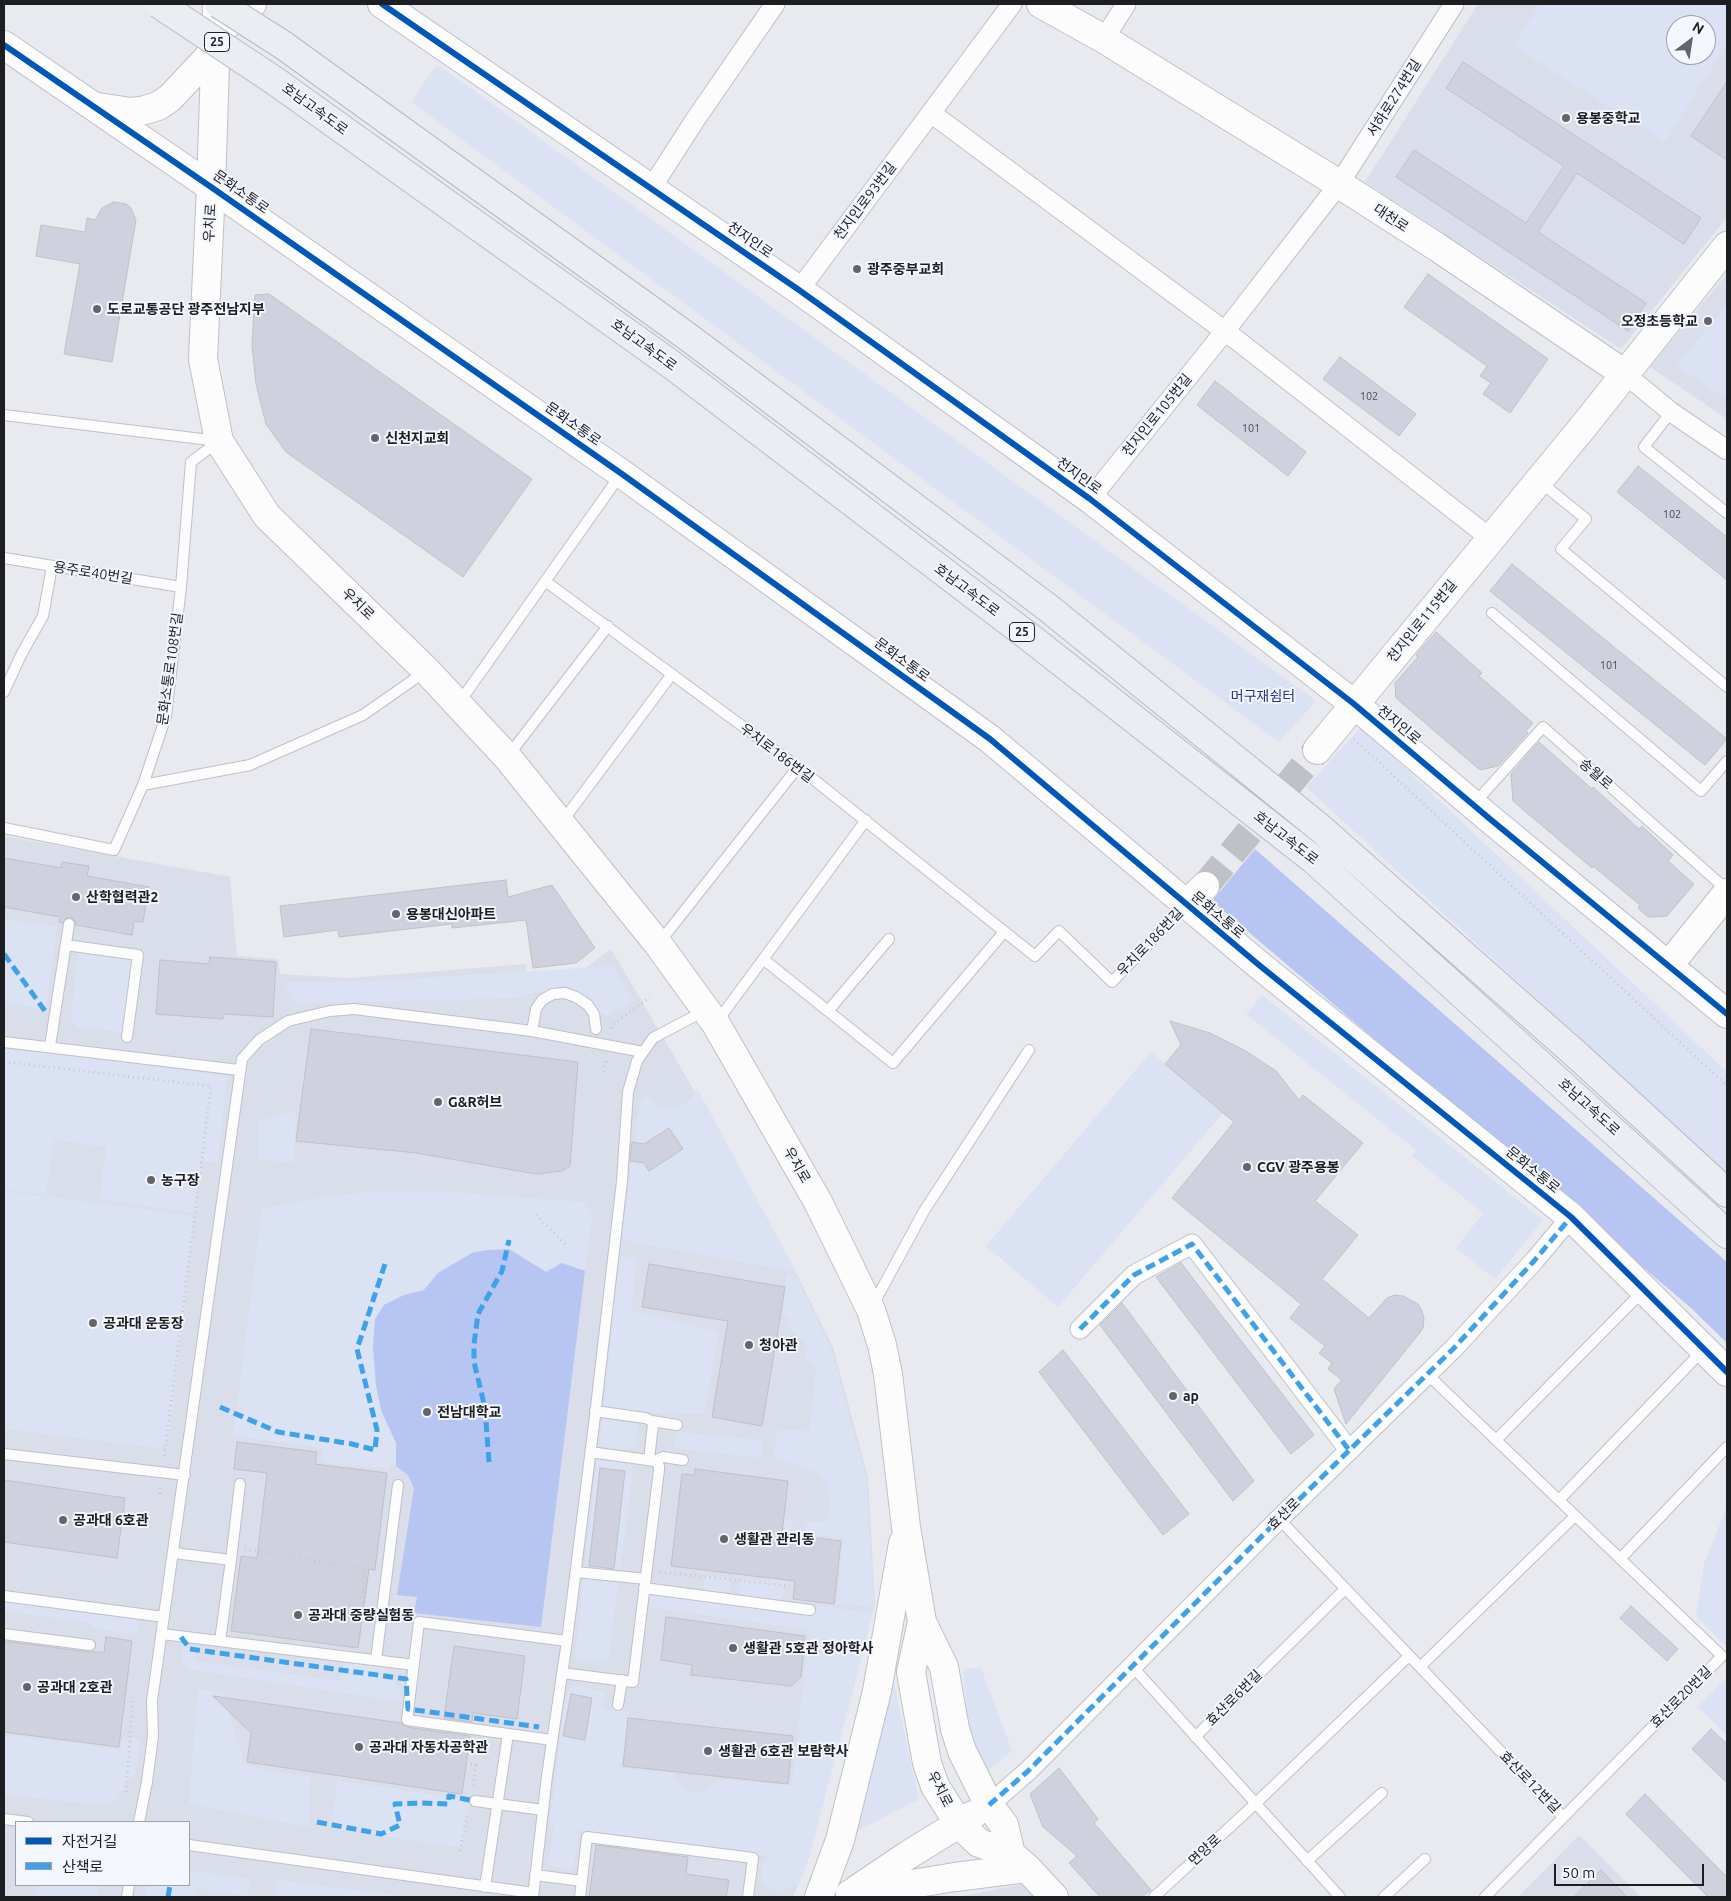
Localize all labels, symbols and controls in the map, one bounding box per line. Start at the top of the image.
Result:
north arrow [1666,15,1716,65]
text: N [1690,18,1707,38]
road number: 25 [204,32,230,52]
street label: 서하로274번길 [1364,56,1424,140]
street label: 호남고속도로 [279,79,351,139]
place label: 용봉중학교 [1576,110,1640,126]
marker: 용봉중학교 [1560,112,1572,124]
street label: 천지인로93번길 [830,159,900,243]
street label: 문화소통로 [210,167,272,217]
street label: 대천로 [1370,200,1412,236]
street label: 우치로 [201,203,219,243]
street label: 천지인로 [724,218,776,262]
place label: 광주중부교회 [867,261,944,277]
marker: 광주중부교회 [851,263,863,275]
place label: 도로교통공단 광주전남지부 [107,301,265,317]
marker: 도로교통공단 광주전남지부 [91,303,103,315]
place label: 오정초등학교 [1621,313,1698,329]
street label: 호남고속도로 [608,315,680,375]
marker: 오정초등학교 [1702,315,1714,327]
street label: 천지인로105번길 [1119,370,1195,460]
house number: 102 [1360,389,1378,403]
street label: 문화소통로 [542,399,604,449]
house number: 101 [1242,421,1260,435]
place label: 신천지교회 [385,430,449,446]
marker: 신천지교회 [369,432,381,444]
street label: 천지인로 [1053,454,1105,498]
house number: 102 [1663,507,1681,521]
street label: 용주로40번길 [52,558,134,588]
street label: 호남고속도로 [931,560,1003,620]
street label: 천지인로115번길 [1384,576,1460,666]
street label: 우치로 [338,585,378,623]
street label: 문화소통로108번길 [154,611,186,727]
road number: 25 [1010,622,1034,642]
street label: 문화소통로 [871,634,933,686]
house number: 101 [1600,658,1618,672]
park label: 머구재쉼터 [1231,688,1295,704]
street label: 천지인로 [1374,702,1424,748]
street label: 우치로186번길 [737,720,817,786]
street label: 송월로 [1576,755,1616,793]
street label: 호남고속도로 [1250,808,1322,868]
street label: 문화소통로 [1188,888,1248,942]
place label: 산학협력관2 [86,889,158,905]
marker: 산학협력관2 [70,891,82,903]
street label: 우치로186번길 [1113,904,1187,980]
place label: 용봉대신아파트 [406,906,496,922]
marker: 용봉대신아파트 [390,908,402,920]
street label: 호남고속도로 [1555,1075,1623,1139]
place label: G&R허브 [448,1094,502,1110]
marker: G&R허브 [432,1096,444,1108]
street label: 문화소통로 [1503,1143,1563,1197]
street label: 우치로 [780,1144,814,1186]
place label: CGV 광주용봉 [1257,1159,1340,1175]
marker: CGV 광주용봉 [1241,1161,1253,1173]
place label: 농구장 [161,1172,200,1188]
marker: 농구장 [145,1174,157,1186]
place label: 공과대 운동장 [103,1315,184,1331]
marker: 공과대 운동장 [87,1317,99,1329]
place label: 청아관 [759,1337,798,1353]
marker: 청아관 [743,1339,755,1351]
place label: ap [1183,1388,1199,1404]
marker: ap [1167,1390,1179,1402]
place label: 전남대학교 [437,1404,501,1420]
marker: 전남대학교 [421,1406,433,1418]
street label: 효산로 [1264,1494,1304,1534]
place label: 공과대 6호관 [73,1512,149,1528]
marker: 공과대 6호관 [57,1514,69,1526]
place label: 생활관 관리동 [734,1531,815,1547]
marker: 생활관 관리동 [718,1533,730,1545]
place label: 공과대 중량실험동 [308,1607,414,1623]
marker: 공과대 중량실험동 [292,1609,304,1621]
place label: 생활관 5호관 정아학사 [743,1640,873,1656]
marker: 생활관 5호관 정아학사 [727,1642,739,1654]
street label: 효산로20번길 [1647,1663,1715,1731]
street label: 효산로6번길 [1202,1666,1266,1730]
place label: 공과대 2호관 [37,1679,113,1695]
marker: 공과대 2호관 [21,1681,33,1693]
place label: 공과대 자동차공학관 [369,1739,488,1755]
marker: 공과대 자동차공학관 [353,1741,365,1753]
place label: 생활관 6호관 보람학사 [718,1743,848,1759]
marker: 생활관 6호관 보람학사 [702,1745,714,1757]
street label: 효산로12번길 [1496,1747,1564,1817]
street label: 우치로 [924,1768,956,1810]
legend [15,1821,190,1886]
street label: 면앙로 [1185,1831,1225,1869]
text: 자전거길 [62,1833,117,1850]
scale bar [1556,1854,1706,1886]
text: 산책로 [62,1858,103,1875]
text: 50 m [1562,1864,1595,1881]

